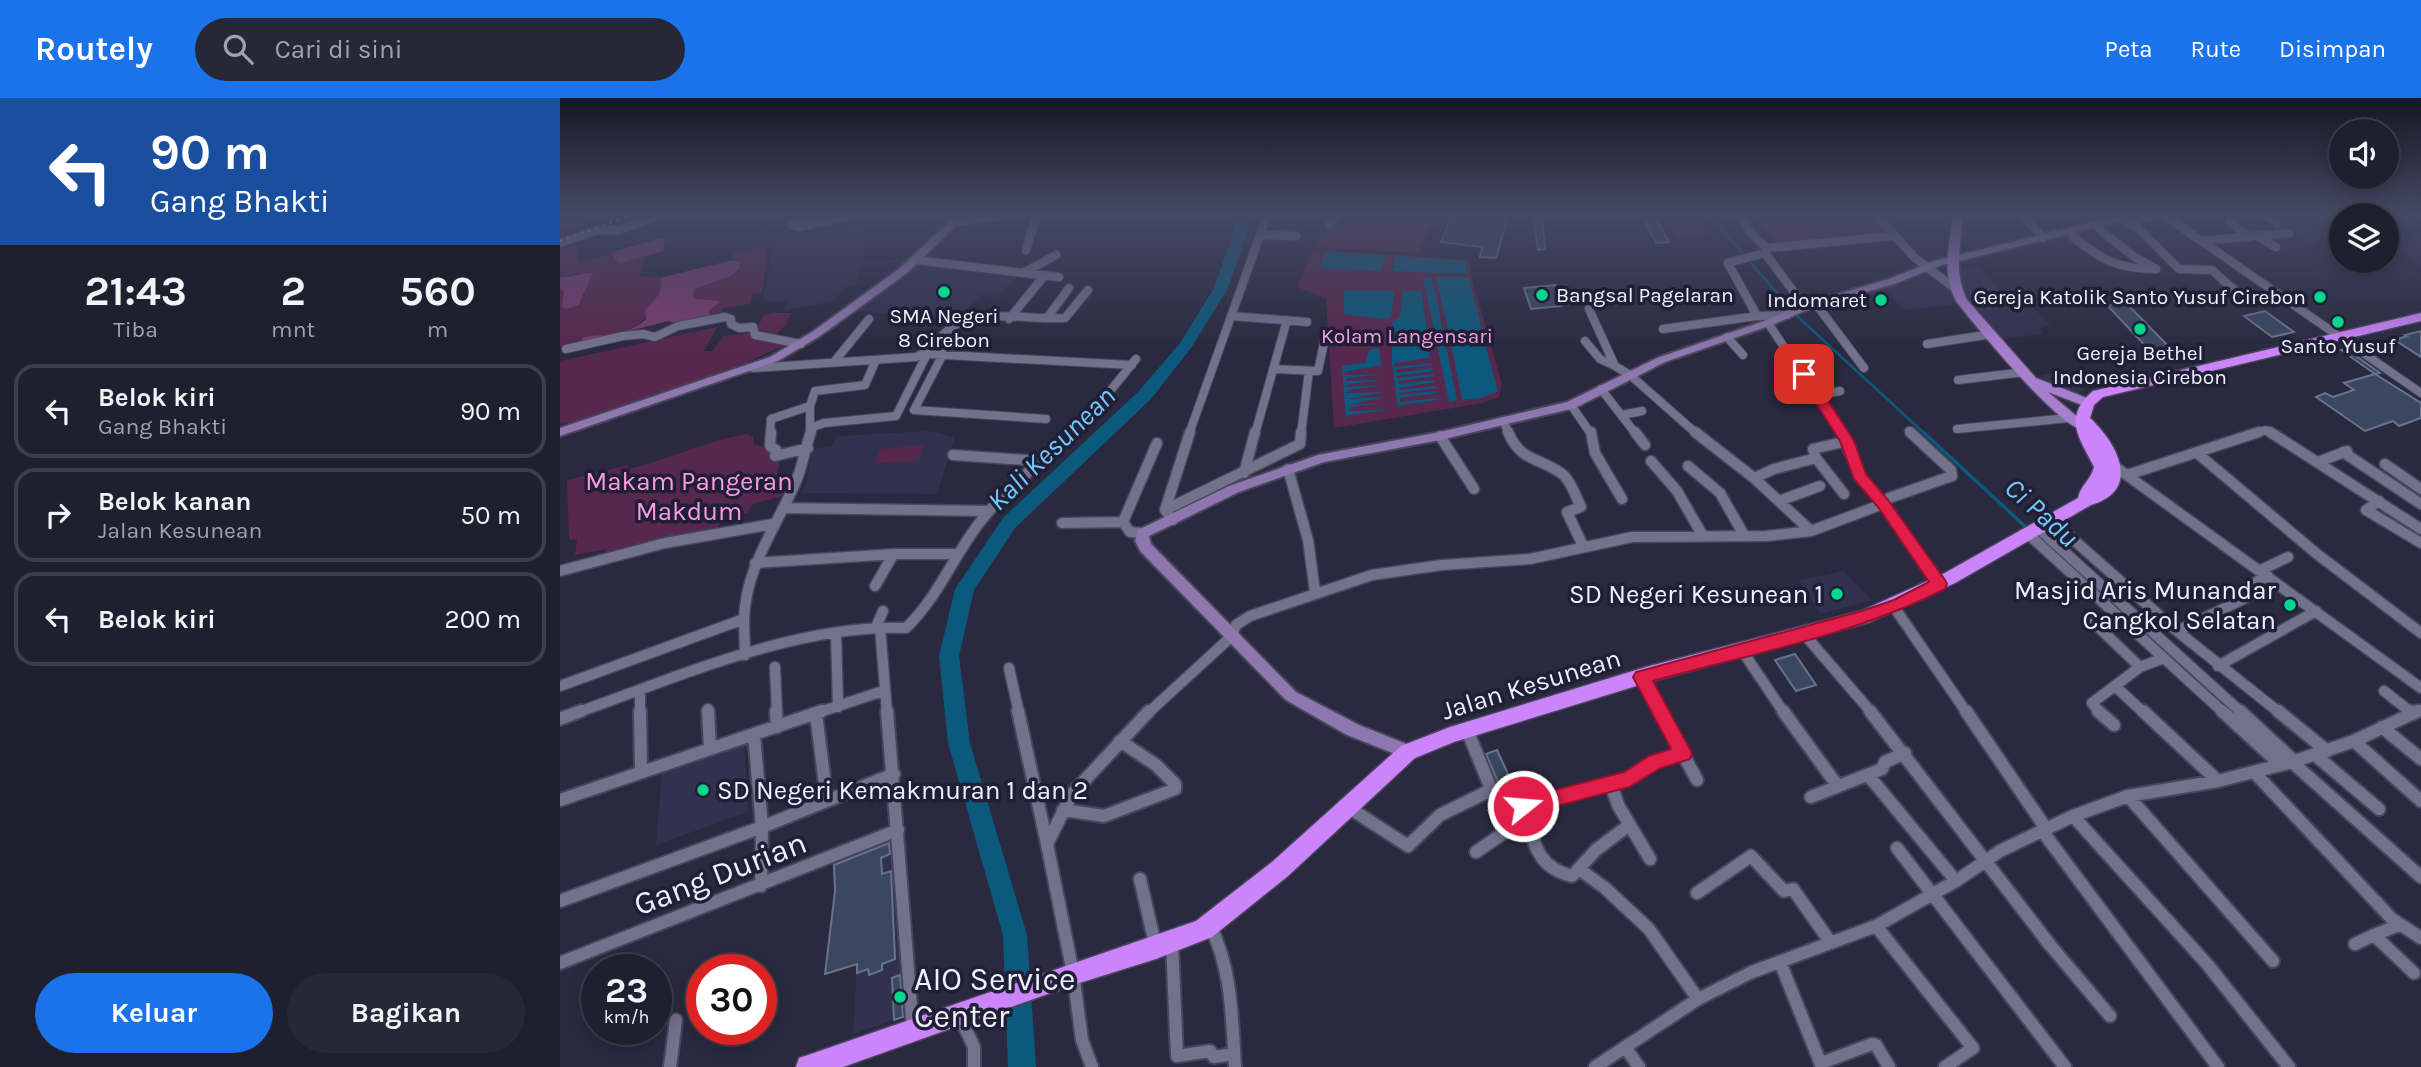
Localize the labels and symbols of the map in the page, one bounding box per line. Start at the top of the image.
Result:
place label: Bangsal Pagelaran [1556,283,1734,307]
marker: SMA Negeri 8 Cirebon [936,284,952,300]
place label: Gereja Katolik Santo Yusuf Cirebon [1973,285,2306,309]
marker: Bangsal Pagelaran [1534,287,1550,303]
place label: Indomaret [1767,288,1867,312]
marker: Gereja Katolik Santo Yusuf Cirebon [2312,289,2328,305]
marker: Indomaret [1873,292,1889,308]
place label: SMA Negeri 8 Cirebon [889,304,999,352]
marker: Santo Yusuf [2330,314,2346,330]
marker: Gereja Bethel Indonesia Cirebon [2132,321,2148,337]
park label: Kolam Langensari [1321,324,1493,348]
place label: Santo Yusuf [2280,334,2396,358]
place label: Gereja Bethel Indonesia Cirebon [2053,341,2227,389]
pin [1774,344,1834,404]
water label: Kali Kesunean [981,379,1122,517]
park label: Makam Pangeran Makdum [585,466,793,527]
water label: Ci Padu [1998,471,2085,554]
place label: Masjid Aris Munandar Cangkol Selatan [2014,575,2277,636]
place label: SD Negeri Kesunean 1 [1569,579,1823,610]
marker: SD Negeri Kesunean 1 [1829,586,1845,602]
marker: Masjid Aris Munandar Cangkol Selatan [2282,597,2298,613]
street label: Jalan Kesunean [1438,642,1625,726]
position arrow [1486,769,1560,843]
place label: SD Negeri Kemakmuran 1 dan 2 [717,775,1088,806]
marker: SD Negeri Kemakmuran 1 dan 2 [695,782,711,798]
street label: Gang Durian [629,824,812,923]
speed limit sign: 30 [686,954,777,1045]
place label: AIO Service Center [914,961,1076,1035]
marker: AIO Service Center [892,989,908,1005]

